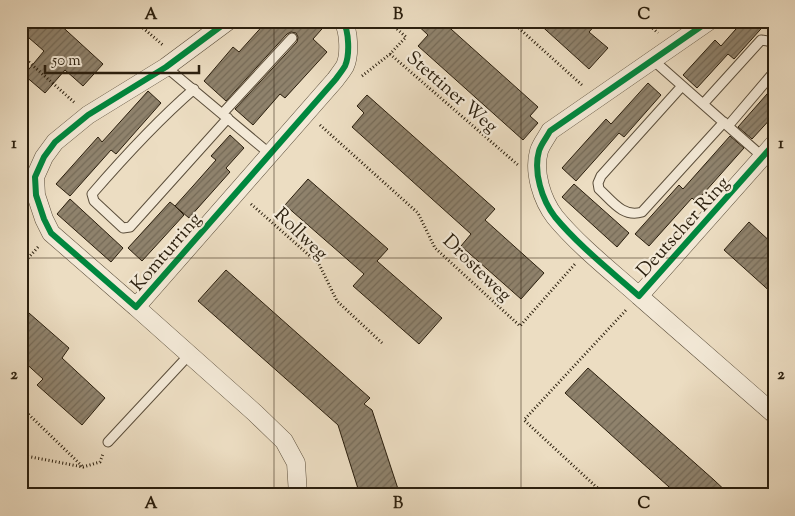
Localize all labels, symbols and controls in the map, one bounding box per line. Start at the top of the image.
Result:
text: A [145,4,158,27]
text: B [393,4,403,27]
text: C [638,4,651,27]
scale bar [45,42,199,74]
street label: Stettiner Weg [400,45,503,140]
text: 50 m [51,51,81,72]
text: 1 [11,133,17,156]
text: 1 [778,133,784,156]
street label: Deutscher Ring [631,171,737,284]
street label: Rollweg [267,202,333,267]
street label: Komturring [125,207,209,298]
street label: Drosteweg [436,229,517,309]
text: 2 [10,364,18,387]
text: 2 [777,364,785,387]
text: A [145,493,158,516]
text: B [393,493,403,516]
text: C [638,493,651,516]

